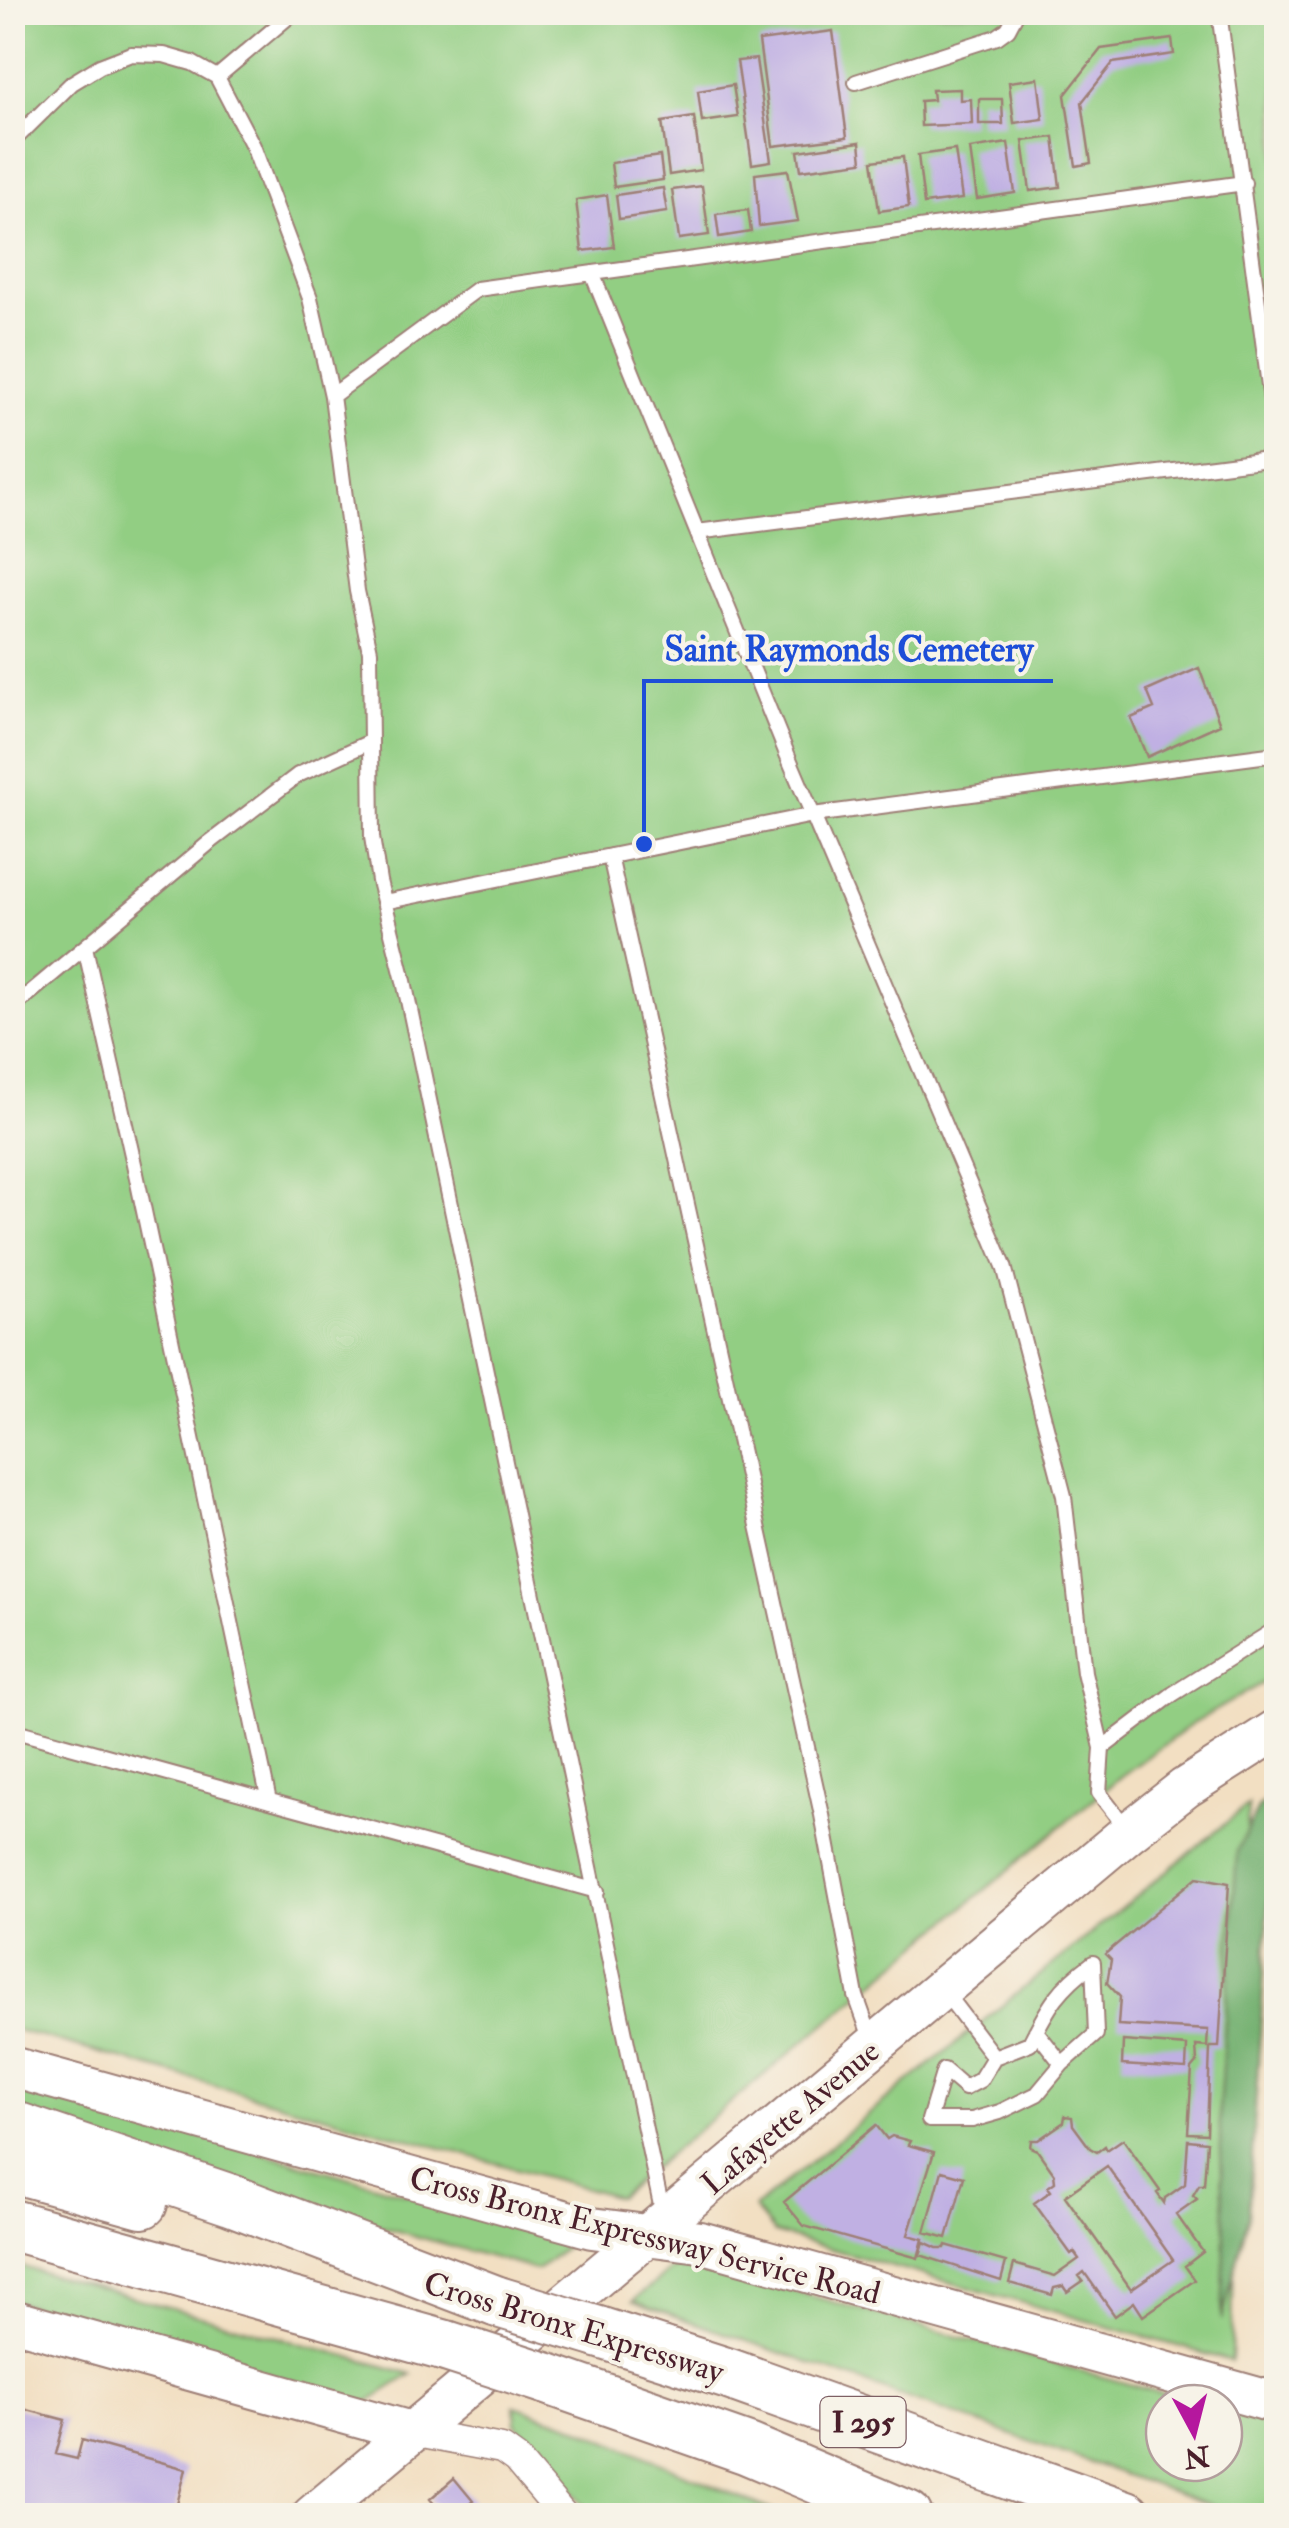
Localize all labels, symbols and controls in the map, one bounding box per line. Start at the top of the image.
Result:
callout: Saint Raymonds Cemetery [644,616,1053,681]
text: Saint Raymonds Cemetery [665,628,1035,673]
street label: Lafayette Avenue [693,2032,888,2204]
street label: Cross Bronx Expressway Service Road [405,2158,884,2314]
street label: Cross Bronx Expressway [419,2263,729,2393]
north arrow [1144,2383,1244,2483]
road number: I 295 [820,2397,906,2447]
text: N [1181,2437,1212,2475]

